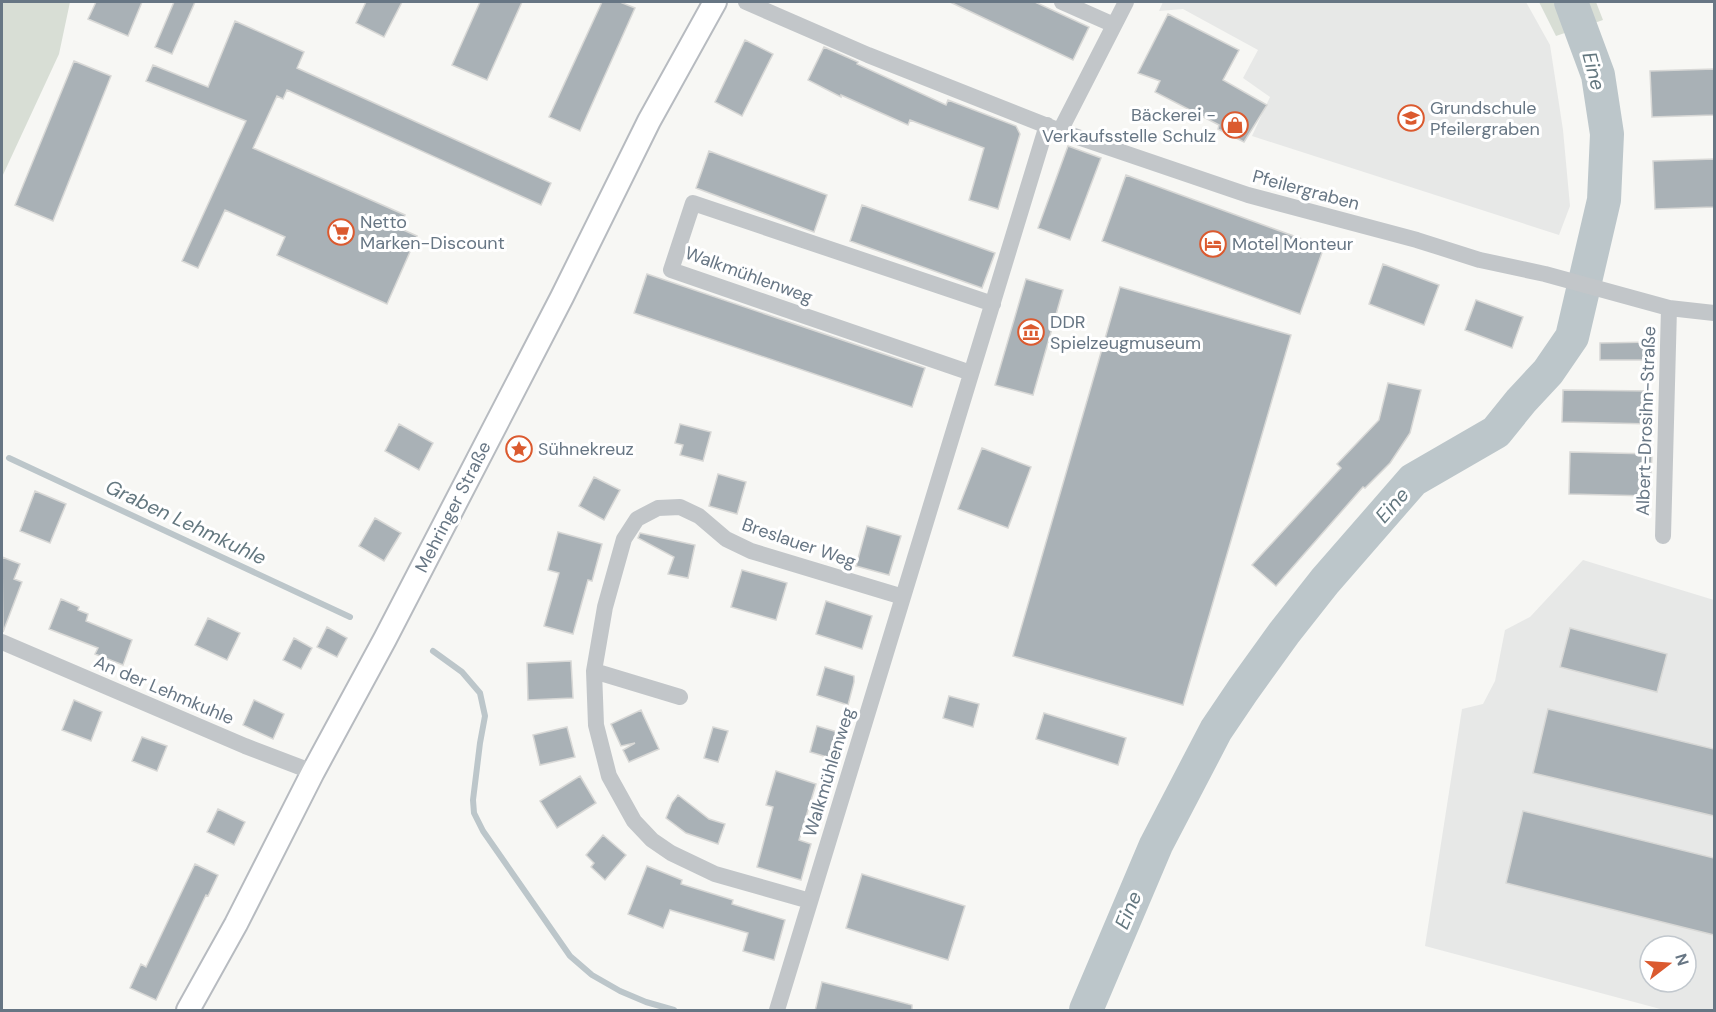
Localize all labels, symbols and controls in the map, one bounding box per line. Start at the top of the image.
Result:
water label: Eine [1576,49,1612,93]
place label: Grundschule Pfeilergraben [1430,96,1540,141]
place label: Bäckerei - Verkaufsstelle Schulz [1042,103,1216,148]
school or university icon: Grundschule Pfeilergraben [1396,103,1426,133]
shop icon: Bäckerei - Verkaufsstelle Schulz [1220,110,1250,140]
street label: Pfeilergraben [1250,164,1362,216]
place label: Netto Marken-Discount [360,210,505,255]
supermarket icon: Netto Marken-Discount [326,217,356,247]
hotel icon: Motel Monteur [1198,229,1228,259]
place label: Motel Monteur [1232,232,1354,256]
street label: Walkmühlenweg [682,241,816,309]
place label: DDR Spielzeugmuseum [1050,310,1201,355]
museum icon: DDR Spielzeugmuseum [1016,317,1046,347]
street label: Albert-Drosihn-Straße [1631,326,1661,516]
place icon: Sühnekreuz [504,434,534,464]
street label: Mehringer Straße [410,437,496,577]
place label: Sühnekreuz [538,437,634,461]
water label: Graben Lehmkuhle [101,473,271,571]
water label: Eine [1370,482,1414,528]
street label: Breslauer Weg [739,512,859,574]
street label: An der Lehmkuhle [90,650,238,730]
street label: Walkmühlenweg [798,704,860,840]
water label: Eine [1108,887,1148,933]
north arrow [1638,934,1698,994]
text: N [1670,951,1694,968]

